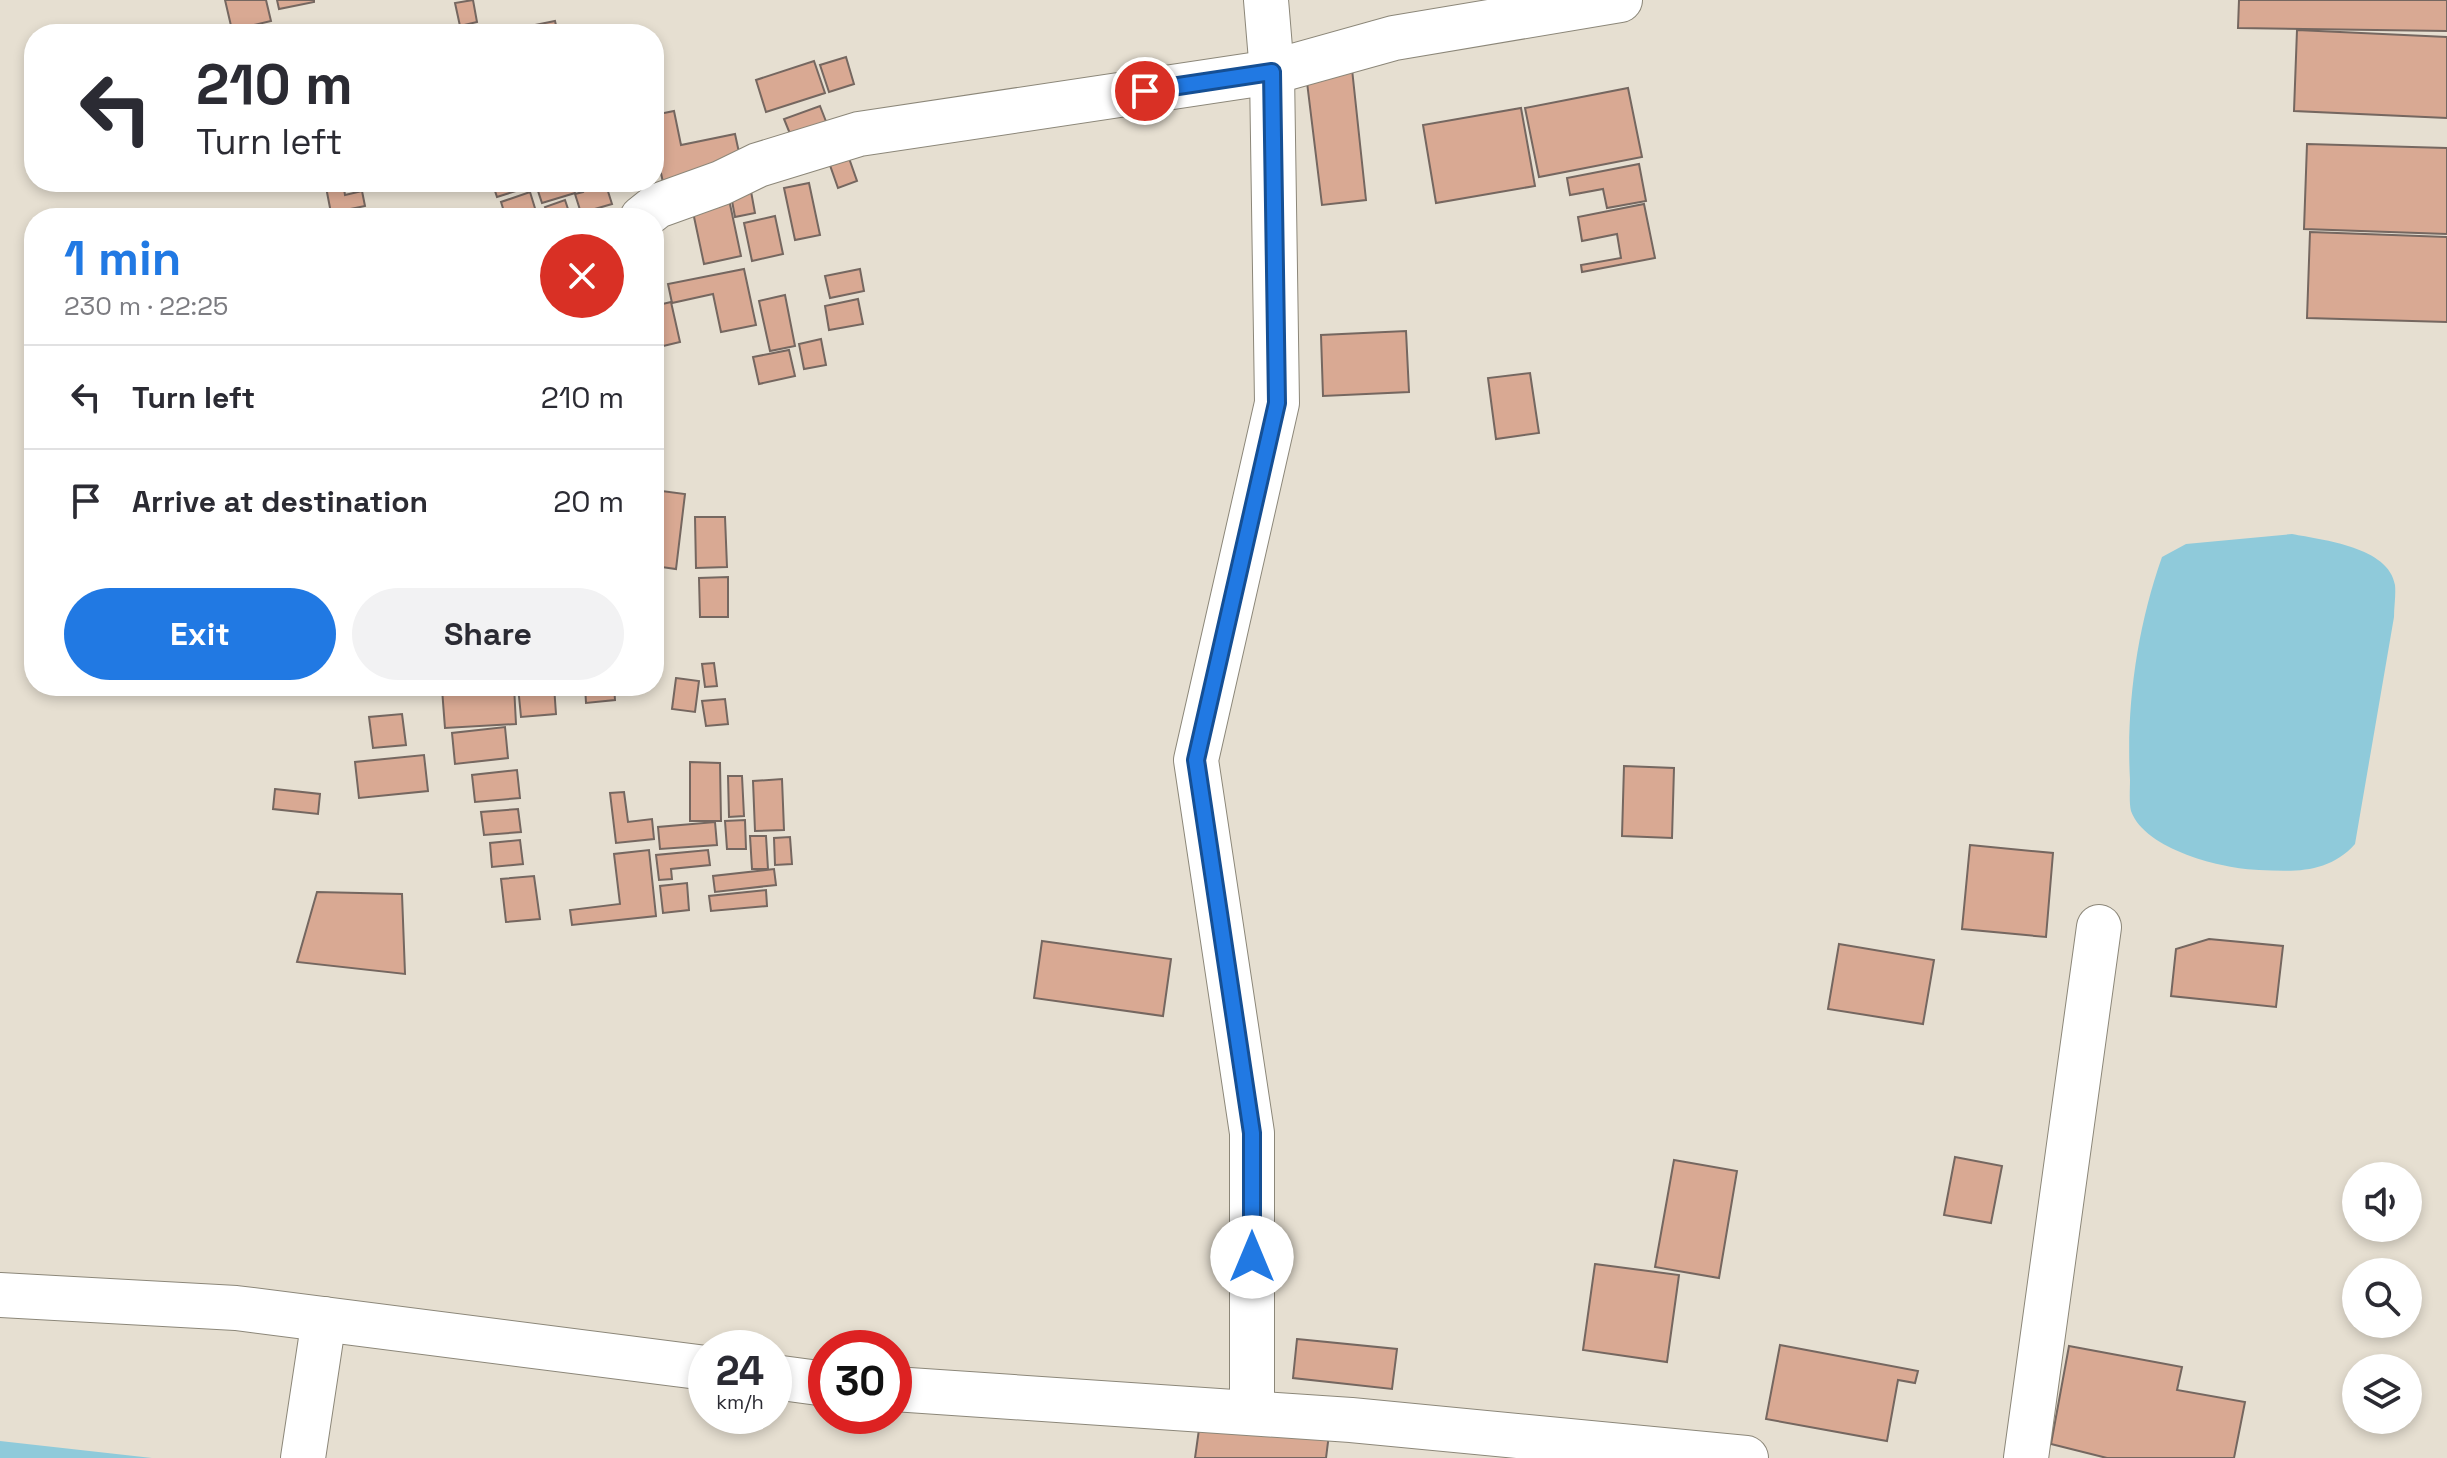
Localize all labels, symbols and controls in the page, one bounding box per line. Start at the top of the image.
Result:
text: 210 m [196,49,353,120]
icon: left [64,56,168,160]
pin [1111,57,1179,125]
icon: arrive [1123,69,1167,113]
text: Turn left [196,119,343,165]
text: 1 min [64,228,181,289]
button: close [540,234,624,318]
text: 230 m · 22:25 [64,289,228,323]
icon: left [64,375,108,419]
text: Turn left [132,378,255,417]
text: 210 m [541,378,624,417]
icon: arrive [64,479,108,523]
text: Arrive at destination [132,482,428,521]
text: 20 m [553,482,624,521]
button: Exit [64,588,336,680]
button: Share [352,588,624,680]
map controls [2342,1162,2422,1434]
button: sound [2342,1162,2422,1242]
position arrow [1210,1215,1294,1299]
button: search [2342,1258,2422,1338]
speed limit sign: 30 [808,1330,912,1434]
text: 24 [716,1346,764,1397]
button: layers [2342,1354,2422,1434]
text: km/h [716,1389,764,1415]

